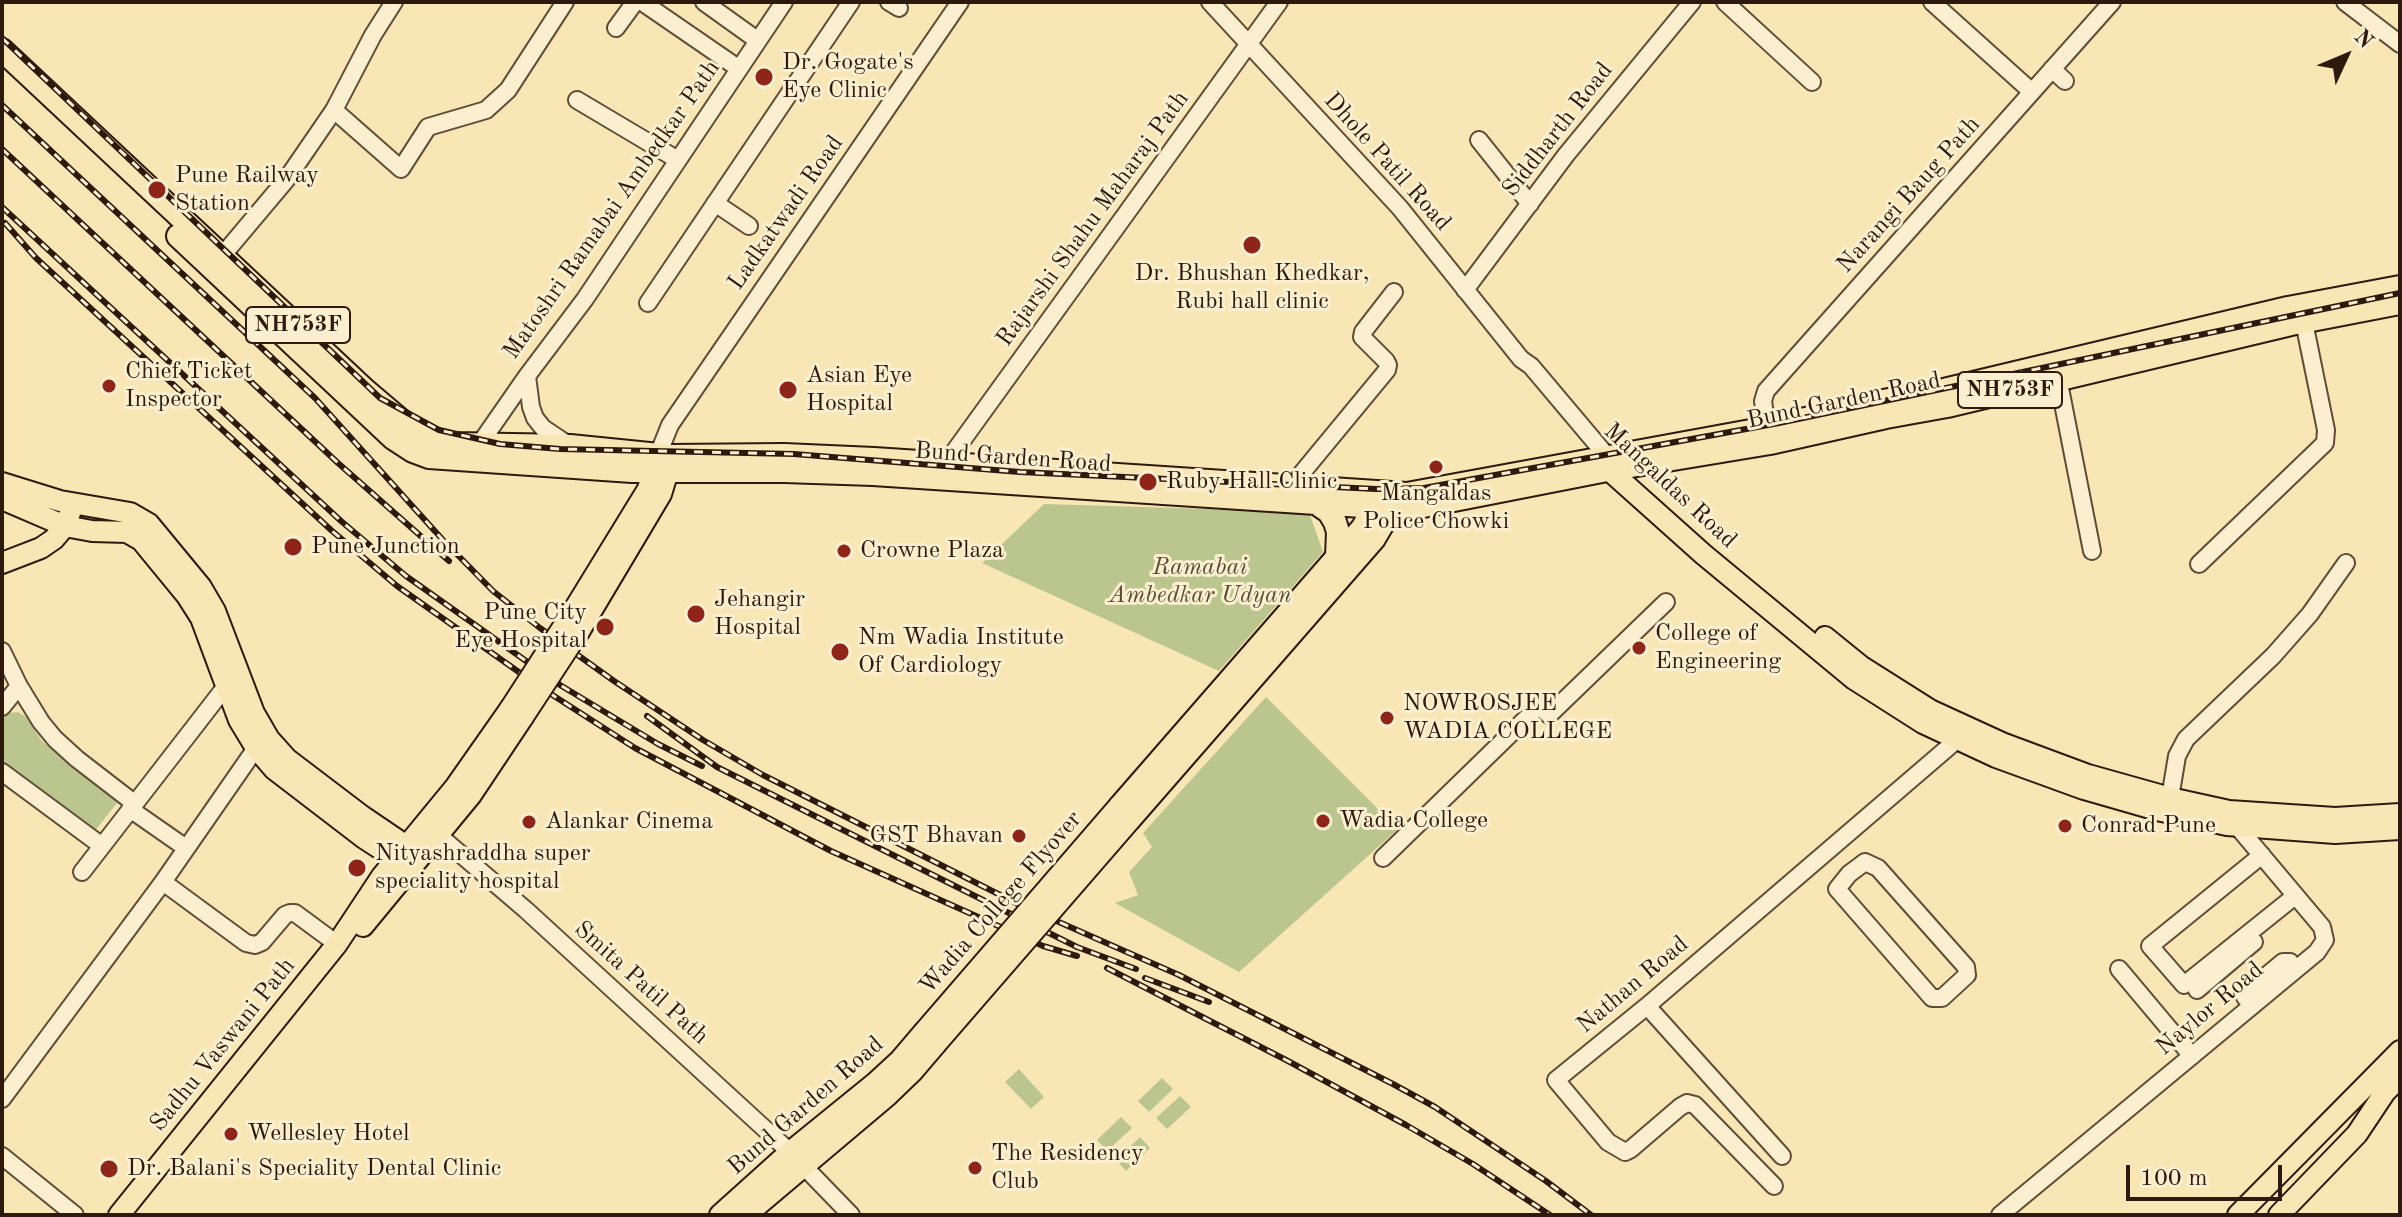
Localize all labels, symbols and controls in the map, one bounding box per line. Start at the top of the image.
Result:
north arrow [2306,16,2386,96]
text: N [2350,26,2377,53]
place label: Dr. Gogate's Eye Clinic [782,49,914,105]
street label: Matoshri Ramabai Ambedkar Path [497,55,727,365]
street label: Siddharth Road [1497,57,1619,203]
marker: Dr. Gogate's Eye Clinic [753,66,775,88]
street label: Rajarshi Shahu Maharaj Path [991,86,1195,352]
street label: Dhole Patil Road [1317,87,1457,237]
street label: Narangi Baug Path [1831,111,1987,279]
street label: Ladkatwadi Road [722,130,850,296]
place label: Pune Railway Station [175,162,319,218]
marker: Pune Railway Station [146,179,168,201]
marker: Dr. Bhushan Khedkar, Rubi hall clinic [1241,234,1263,256]
place label: Dr. Bhushan Khedkar, Rubi hall clinic [1134,260,1370,316]
road number: NH753F [246,307,350,343]
place label: Chief Ticket Inspector [125,358,252,414]
place label: Asian Eye Hospital [806,362,912,418]
street label: Bund Garden Road [1745,366,1943,436]
road number: NH753F [1958,372,2062,408]
marker: Chief Ticket Inspector [100,377,118,395]
marker: Asian Eye Hospital [777,379,799,401]
street label: Mangaldas Road [1598,417,1742,555]
street label: Bund Garden Road [914,437,1112,479]
marker: Mangaldas Police Chowki [1427,458,1445,476]
place label: Ruby Hall Clinic [1166,468,1337,496]
marker: Ruby Hall Clinic [1137,471,1159,493]
place label: Mangaldas Police Chowki [1363,480,1509,536]
place label: Pune Junction [311,533,460,561]
marker: Pune Junction [282,536,304,558]
place label: Crowne Plaza [860,537,1004,565]
marker: Crowne Plaza [835,542,853,560]
park label: Ramabai Ambedkar Udyan [1109,554,1291,610]
place label: Jehangir Hospital [714,586,805,642]
place label: Pune City Eye Hospital [454,599,587,655]
marker: Jehangir Hospital [685,603,707,625]
marker: Pune City Eye Hospital [594,616,616,638]
place label: College of Engineering [1655,620,1781,676]
place label: Nm Wadia Institute Of Cardiology [858,624,1064,680]
marker: College of Engineering [1630,639,1648,657]
marker: Nm Wadia Institute Of Cardiology [829,641,851,663]
place label: NOWROSJEE WADIA COLLEGE [1403,690,1612,746]
marker: NOWROSJEE WADIA COLLEGE [1378,709,1396,727]
street label: Wadia College Flyover [914,805,1088,1001]
place label: Wadia College [1339,807,1488,835]
place label: Alankar Cinema [545,808,713,836]
marker: Wadia College [1314,812,1332,830]
place label: Conrad Pune [2081,812,2216,840]
marker: Alankar Cinema [520,813,538,831]
marker: Conrad Pune [2056,817,2074,835]
place label: GST Bhavan [870,822,1003,850]
marker: GST Bhavan [1010,827,1028,845]
place label: Nityashraddha super speciality hospital [375,840,591,896]
marker: Nityashraddha super speciality hospital [346,857,368,879]
street label: Smita Patil Path [568,915,714,1051]
street label: Nathan Road [1571,930,1695,1040]
street label: Sadhu Vaswani Path [144,952,302,1138]
street label: Naylor Road [2151,956,2269,1062]
street label: Bund Garden Road [722,1030,890,1182]
place label: Wellesley Hotel [247,1120,409,1148]
marker: Wellesley Hotel [222,1125,240,1143]
place label: The Residency Club [991,1140,1144,1196]
scale bar [2130,1149,2286,1199]
place label: Dr. Balani's Speciality Dental Clinic [127,1155,501,1183]
marker: Dr. Balani's Speciality Dental Clinic [98,1158,120,1180]
marker: The Residency Club [966,1159,984,1177]
text: 100 m [2140,1167,2208,1191]

